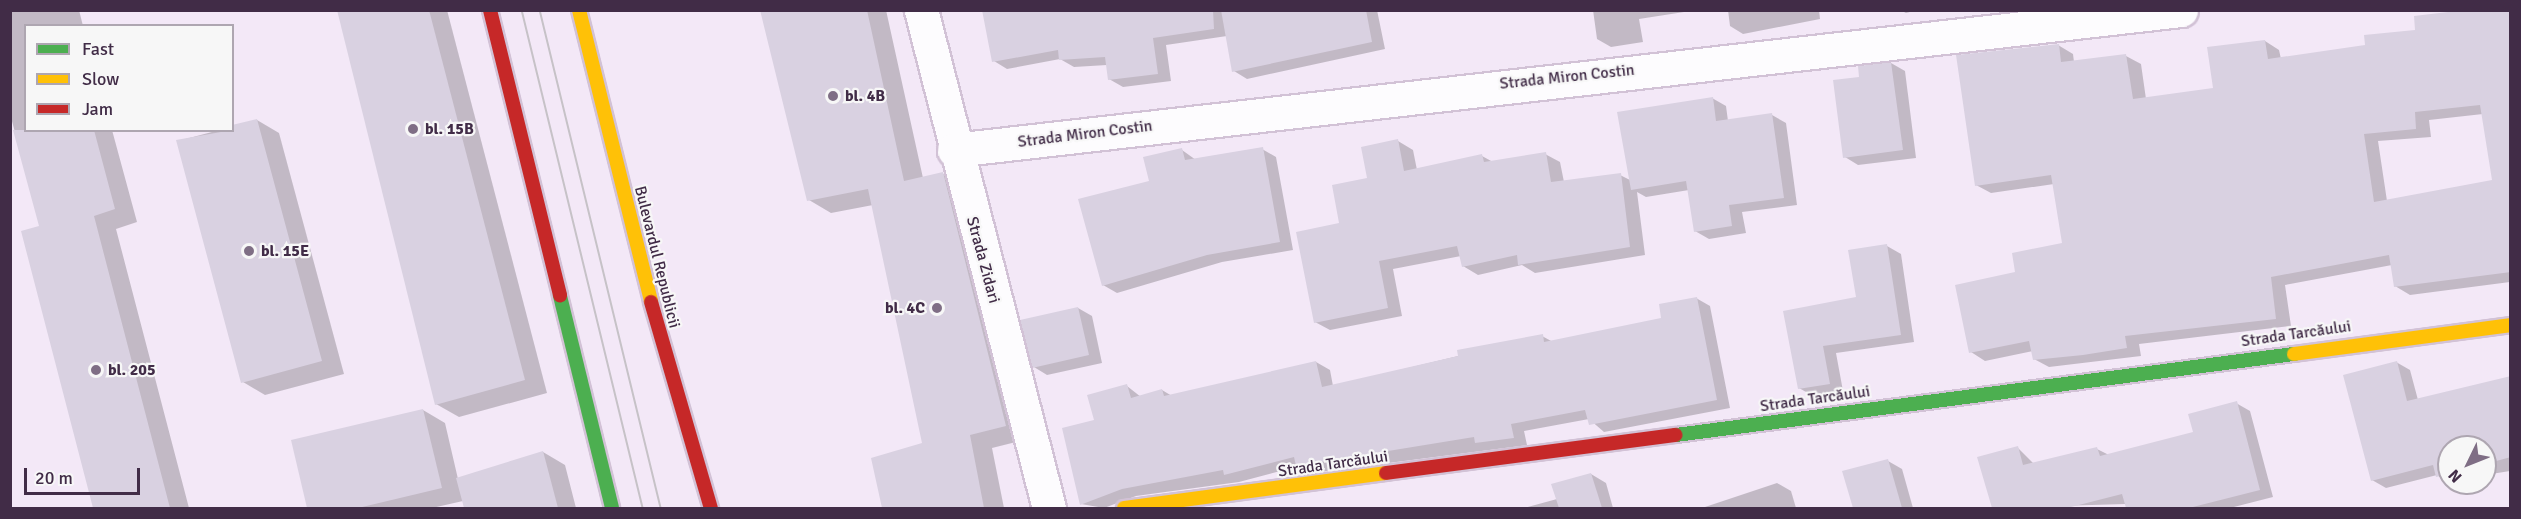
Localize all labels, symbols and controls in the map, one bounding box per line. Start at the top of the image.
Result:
legend [24,24,234,132]
text: Fast [82,38,114,60]
street label: Strada Miron Costin [1499,60,1635,94]
text: Slow [82,68,119,90]
place label: bl. 4B [845,86,885,106]
marker: bl. 4B [826,89,840,103]
text: Jam [82,98,113,120]
street label: Strada Miron Costin [1017,116,1153,152]
place label: bl. 15B [425,119,474,139]
marker: bl. 15B [406,122,420,136]
street label: Bulevardul Republicii [630,184,684,330]
street label: Strada Zidari [962,215,1004,305]
place label: bl. 15E [261,241,309,261]
marker: bl. 15E [242,244,256,258]
place label: bl. 4C [885,298,925,318]
marker: bl. 4C [930,301,944,315]
street label: Strada Tarcăului [2240,317,2352,351]
place label: bl. 205 [108,360,156,380]
marker: bl. 205 [89,363,103,377]
street label: Strada Tarcăului [1759,382,1871,416]
north arrow [2437,435,2497,495]
street label: Strada Tarcăului [1277,447,1389,481]
scale bar [27,456,142,494]
text: N [2444,465,2466,487]
text: 20 m [35,467,73,489]

